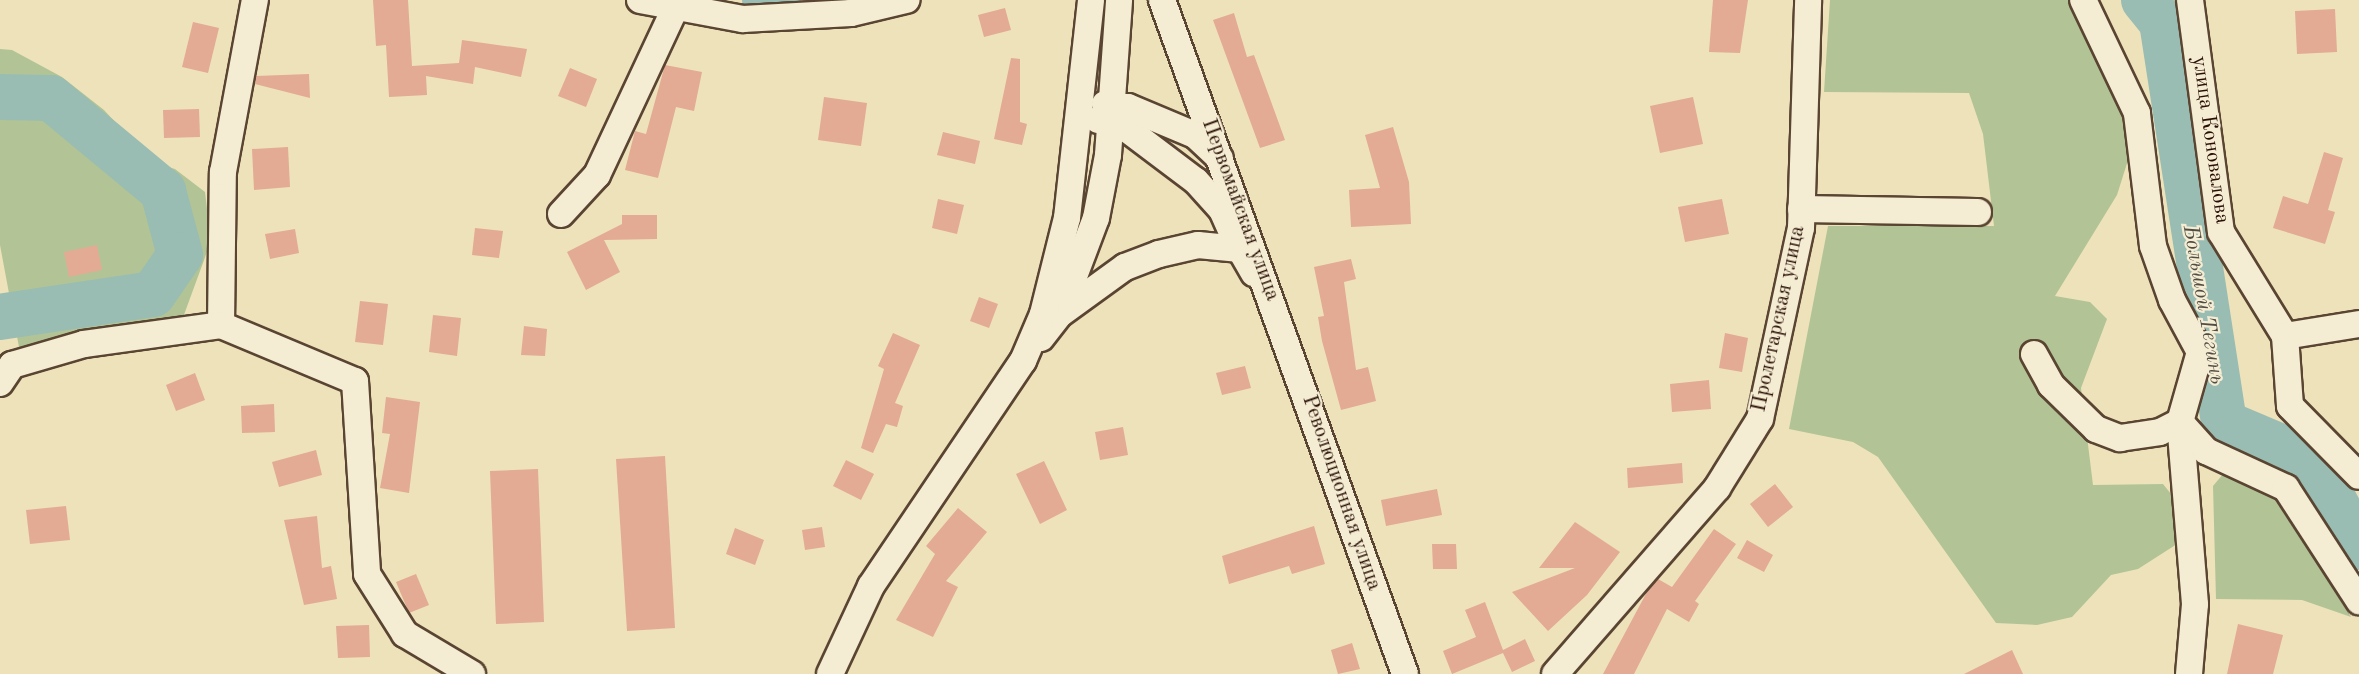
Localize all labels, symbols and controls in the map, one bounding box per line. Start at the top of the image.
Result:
street label: улица Коновалова [2186,55,2234,225]
street label: Первомайская улица [1195,116,1285,304]
water label: Большой Тегинь [2176,223,2230,387]
street label: Пролетарская улица [1747,224,1811,414]
street label: Революционная улица [1296,392,1386,594]

